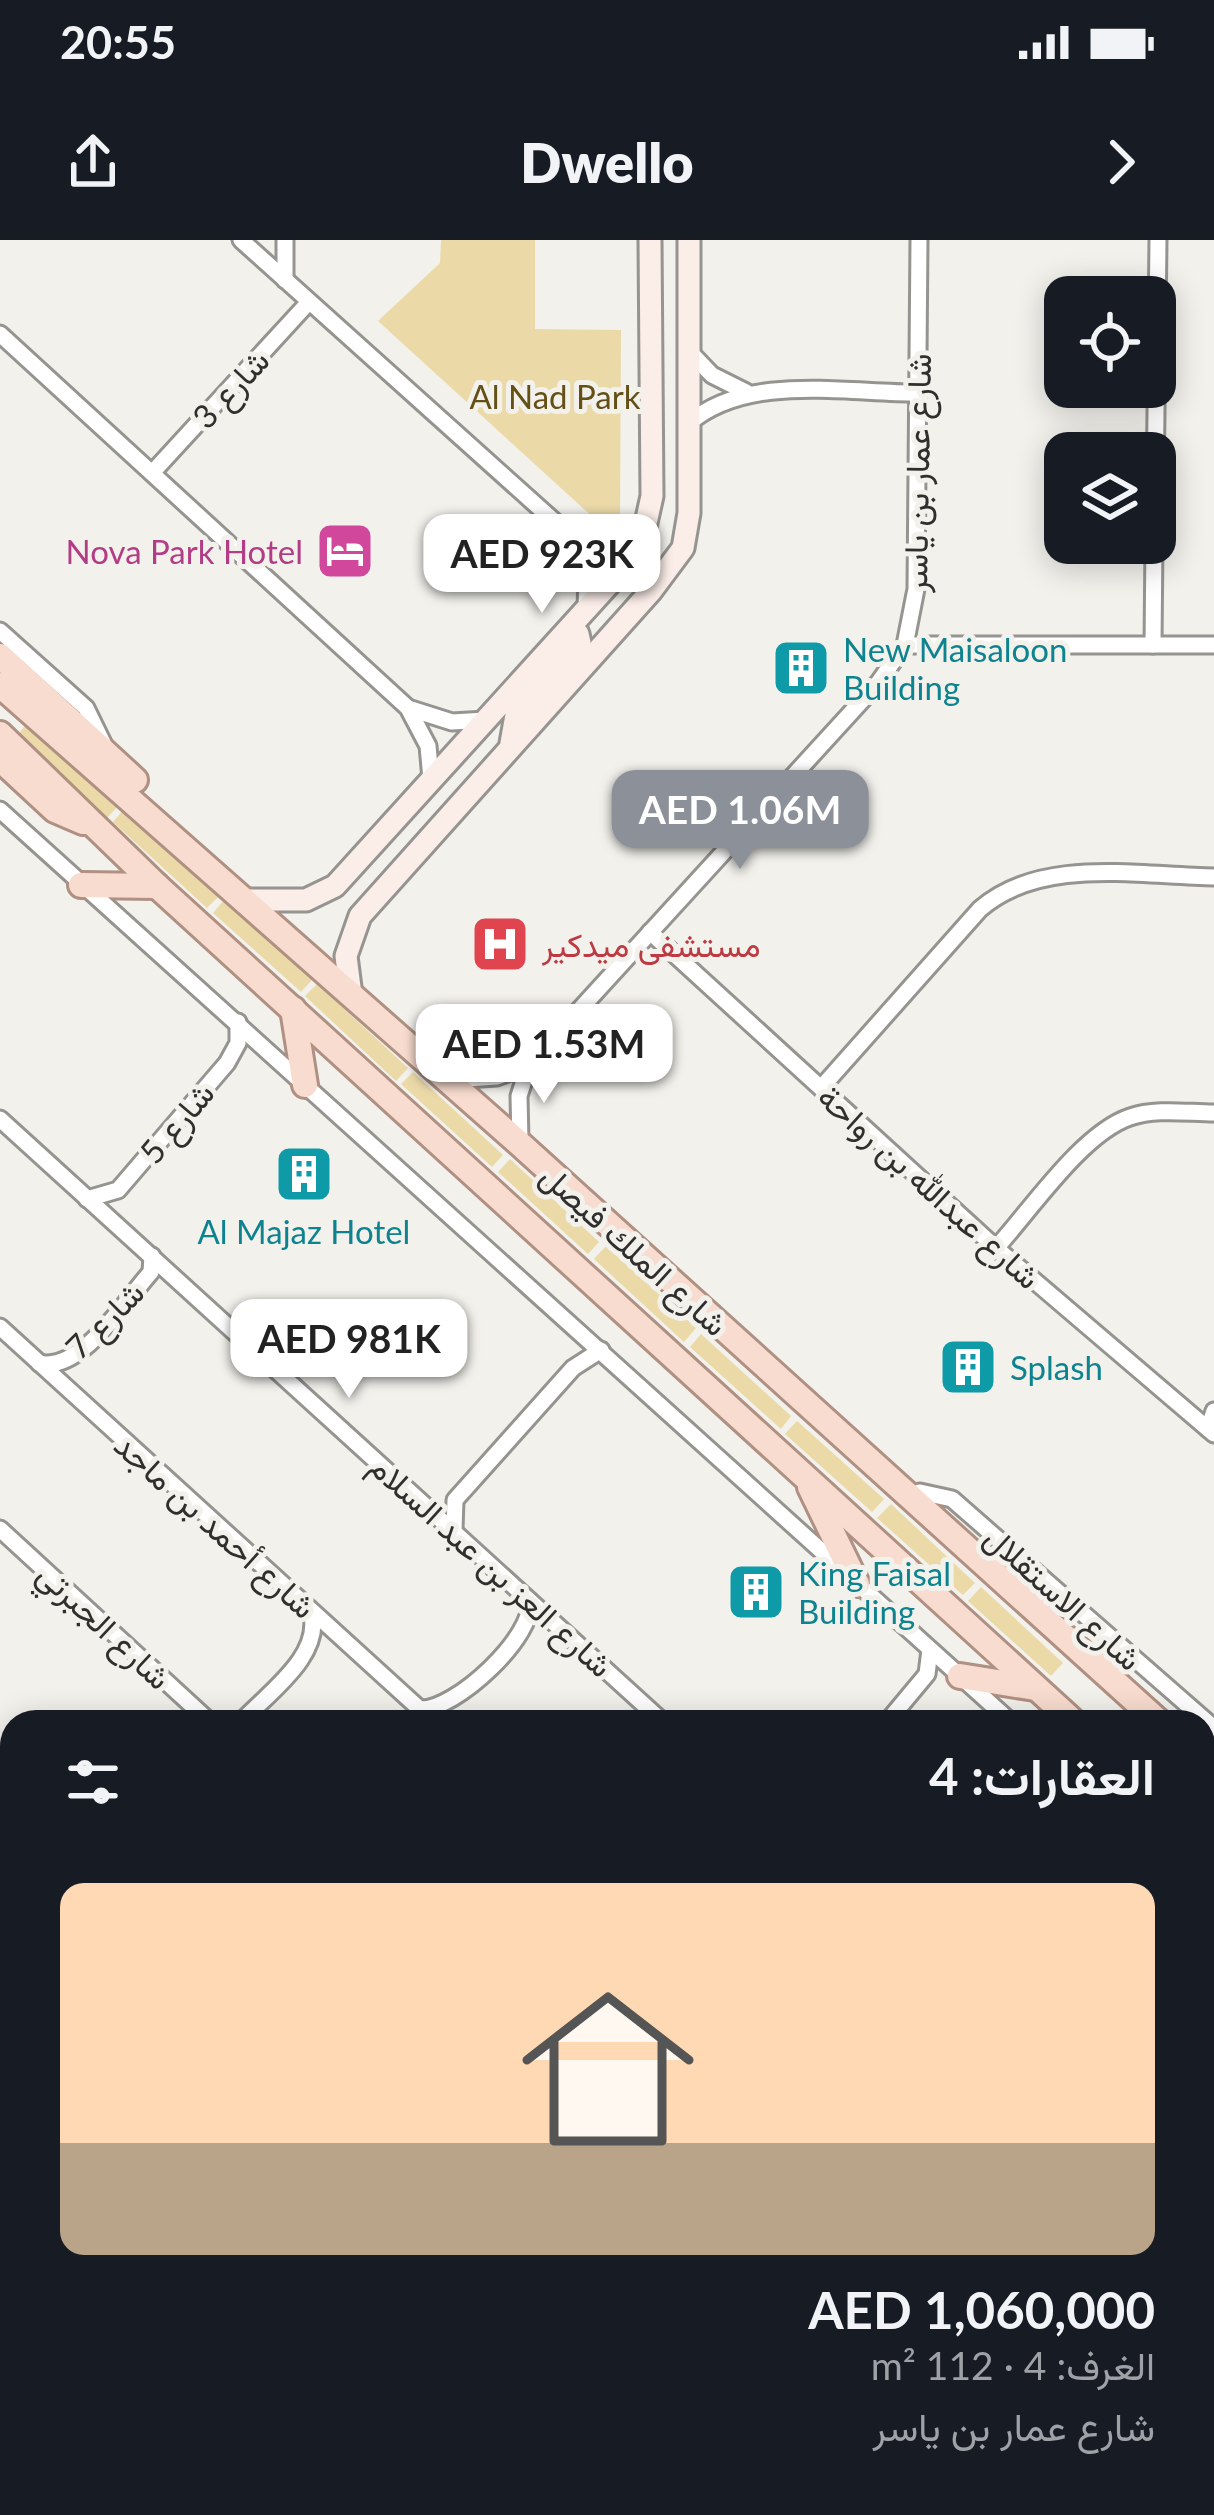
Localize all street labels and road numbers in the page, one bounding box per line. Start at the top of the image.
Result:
street label: شارع 3 [183,340,280,439]
street label: شارع عمار بن ياسر [894,353,942,594]
street label: شارع 5 [130,1073,225,1173]
street label: شارع عبدالله بن رواحة [808,1076,1049,1299]
street label: شارع الملك فيصل [531,1155,737,1346]
street label: شارع 7 [57,1272,154,1369]
street label: شارع أحمد بن ماجد [104,1424,325,1629]
street label: شارع العز بن عبد السلام [360,1445,622,1688]
street label: شارع الاستقلال [975,1516,1151,1681]
street label: شارع الجبرتي [24,1553,180,1703]

